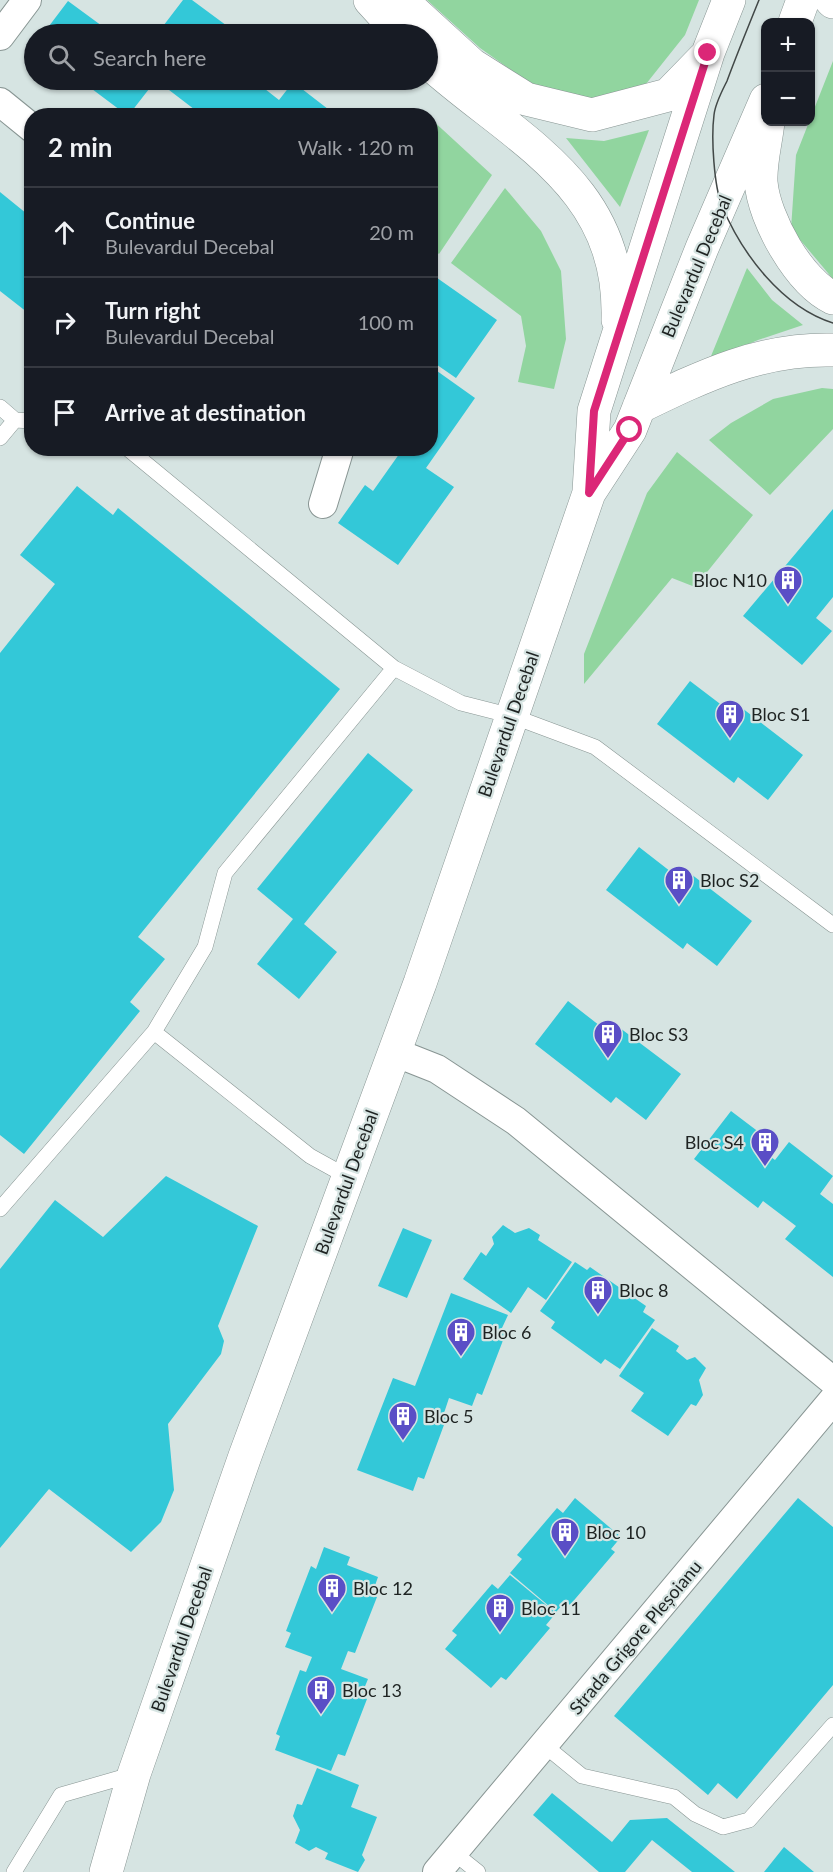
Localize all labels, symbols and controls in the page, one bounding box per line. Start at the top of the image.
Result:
map controls [761,18,815,126]
button: + [761,18,815,72]
search box [24,24,438,90]
route end [694,39,720,65]
icon: search [45,41,78,74]
text: Search here [93,44,206,71]
button: − [761,72,815,126]
text: 2 min [48,131,112,163]
text: Walk · 120 m [298,135,414,159]
street label: Bulevardul Decebal [656,191,736,341]
text: Continue [105,207,195,234]
icon: ahead [48,216,81,249]
text: 20 m [369,220,414,244]
text: Bulevardul Decebal [105,234,274,258]
text: Turn right [105,297,200,324]
icon: right [48,306,81,339]
text: 100 m [358,310,414,334]
text: Bulevardul Decebal [105,324,274,348]
icon: arrive [48,396,81,429]
text: Arrive at destination [105,399,306,426]
route start [616,416,642,442]
building icon: Bloc N10 [772,564,804,606]
place label: Bloc N10 [693,569,767,591]
street label: Bulevardul Decebal [473,648,543,800]
building icon: Bloc S1 [714,698,746,740]
place label: Bloc S1 [751,703,810,725]
building icon: Bloc S2 [663,864,695,906]
place label: Bloc S2 [700,869,759,891]
building icon: Bloc S3 [592,1018,624,1060]
place label: Bloc S3 [629,1023,688,1045]
street label: Bulevardul Decebal [310,1107,382,1257]
building icon: Bloc S4 [749,1126,781,1168]
place label: Bloc S4 [685,1131,744,1153]
building icon: Bloc 8 [582,1274,614,1316]
place label: Bloc 8 [619,1279,669,1301]
building icon: Bloc 6 [445,1316,477,1358]
place label: Bloc 6 [482,1321,532,1343]
building icon: Bloc 5 [387,1400,419,1442]
place label: Bloc 5 [424,1405,474,1427]
building icon: Bloc 10 [549,1516,581,1558]
place label: Bloc 10 [586,1521,646,1543]
street label: Strada Grigore Pleșoianu [564,1556,706,1718]
street label: Bulevardul Decebal [146,1563,216,1715]
building icon: Bloc 12 [316,1572,348,1614]
place label: Bloc 12 [353,1577,413,1599]
building icon: Bloc 11 [484,1592,516,1634]
place label: Bloc 11 [521,1597,581,1619]
building icon: Bloc 13 [305,1674,337,1716]
place label: Bloc 13 [342,1679,402,1701]

